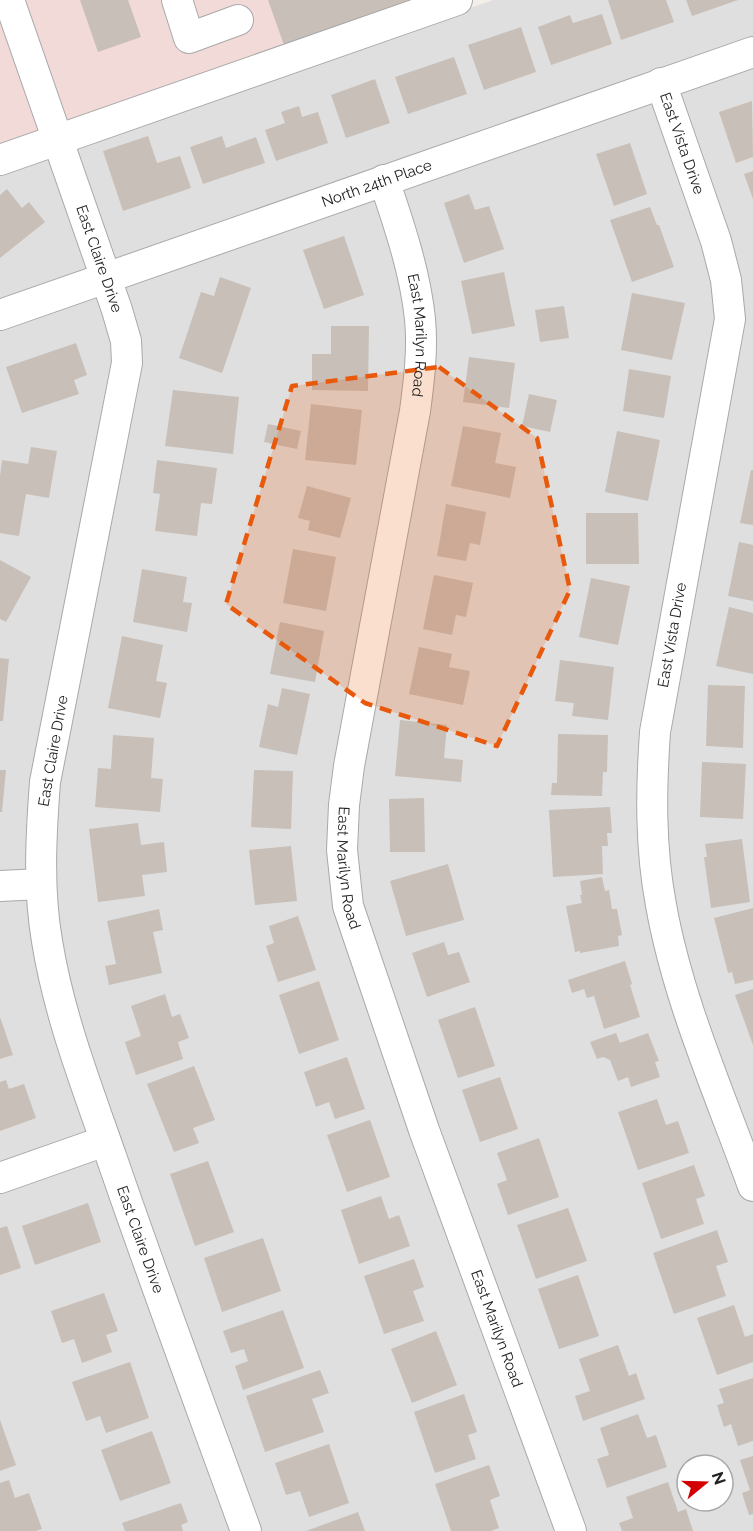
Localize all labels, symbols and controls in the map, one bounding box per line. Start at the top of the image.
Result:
street label: East Vista Drive [656,90,708,197]
street label: North 24th Place [319,156,434,211]
street label: East Claire Drive [72,203,126,315]
street label: East Marilyn Road [404,272,430,398]
street label: East Vista Drive [654,581,690,689]
street label: East Claire Drive [34,694,72,808]
street label: East Marilyn Road [333,806,364,932]
street label: East Claire Drive [113,1183,168,1296]
street label: East Marilyn Road [467,1267,527,1390]
north arrow [675,1453,735,1513]
text: N [708,1469,730,1487]

